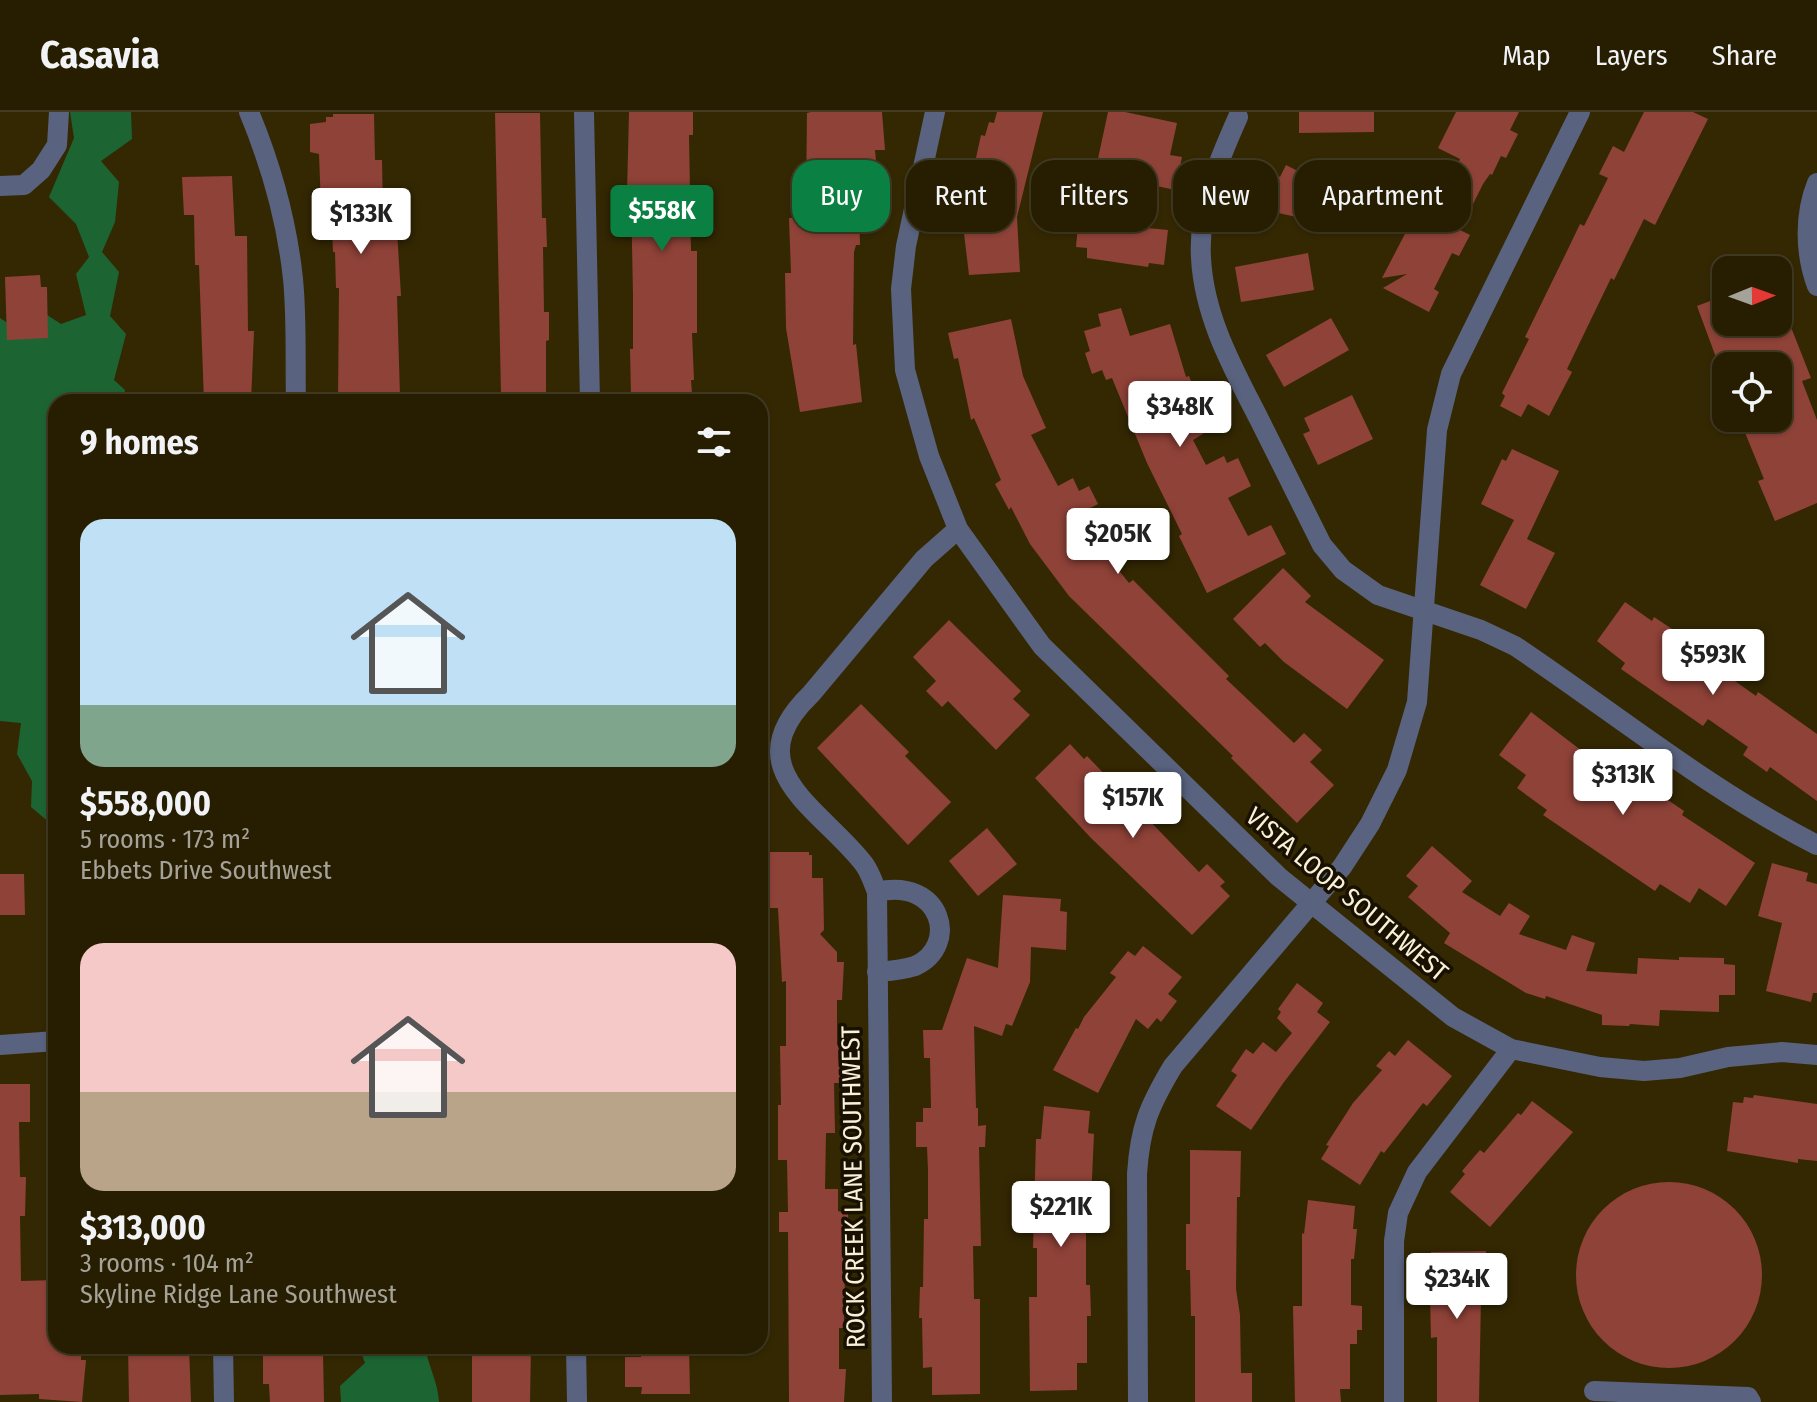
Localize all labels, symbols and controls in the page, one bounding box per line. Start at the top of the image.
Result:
text: Casavia [40,32,160,78]
text: Map [1502,39,1551,72]
text: Layers [1595,39,1668,72]
text: Share [1712,39,1777,72]
chip: Buy [792,160,890,232]
chip: Rent [906,160,1015,232]
chip: Filters [1031,160,1157,232]
chip: New [1173,160,1278,232]
chip: Apartment [1294,160,1471,232]
pin: $558K [606,185,718,253]
pin: $133K [305,188,417,256]
text: $558K [628,195,696,226]
text: $133K [330,198,392,229]
north arrow [1712,256,1792,336]
map controls [1712,256,1792,432]
button: locate [1712,352,1792,432]
pin: $348K [1124,381,1236,449]
text: $348K [1146,391,1214,422]
icon: filters [692,420,736,464]
text: 9 homes [80,422,199,463]
pin: $205K [1062,508,1174,576]
text: $205K [1085,518,1151,549]
icon: home [336,571,480,715]
pin: $593K [1657,629,1769,697]
text: $593K [1680,639,1746,670]
pin: $313K [1567,749,1679,817]
text: $313K [1591,759,1655,790]
pin: $157K [1077,772,1189,840]
text: $157K [1102,782,1164,813]
text: $558,000 [80,783,211,824]
street label: VISTA LOOP SOUTHWEST [1240,801,1454,988]
text: 5 rooms · 173 m² [80,824,250,855]
text: Ebbets Drive Southwest [80,855,331,886]
icon: home [336,995,480,1139]
street label: ROCK CREEK LANE SOUTHWEST [835,1026,872,1348]
pin: $221K [1005,1181,1117,1249]
text: $221K [1030,1191,1092,1222]
text: $313,000 [80,1207,206,1248]
text: 3 rooms · 104 m² [80,1248,254,1279]
pin: $234K [1401,1253,1513,1321]
text: $234K [1424,1263,1490,1294]
text: Skyline Ridge Lane Southwest [80,1279,397,1310]

